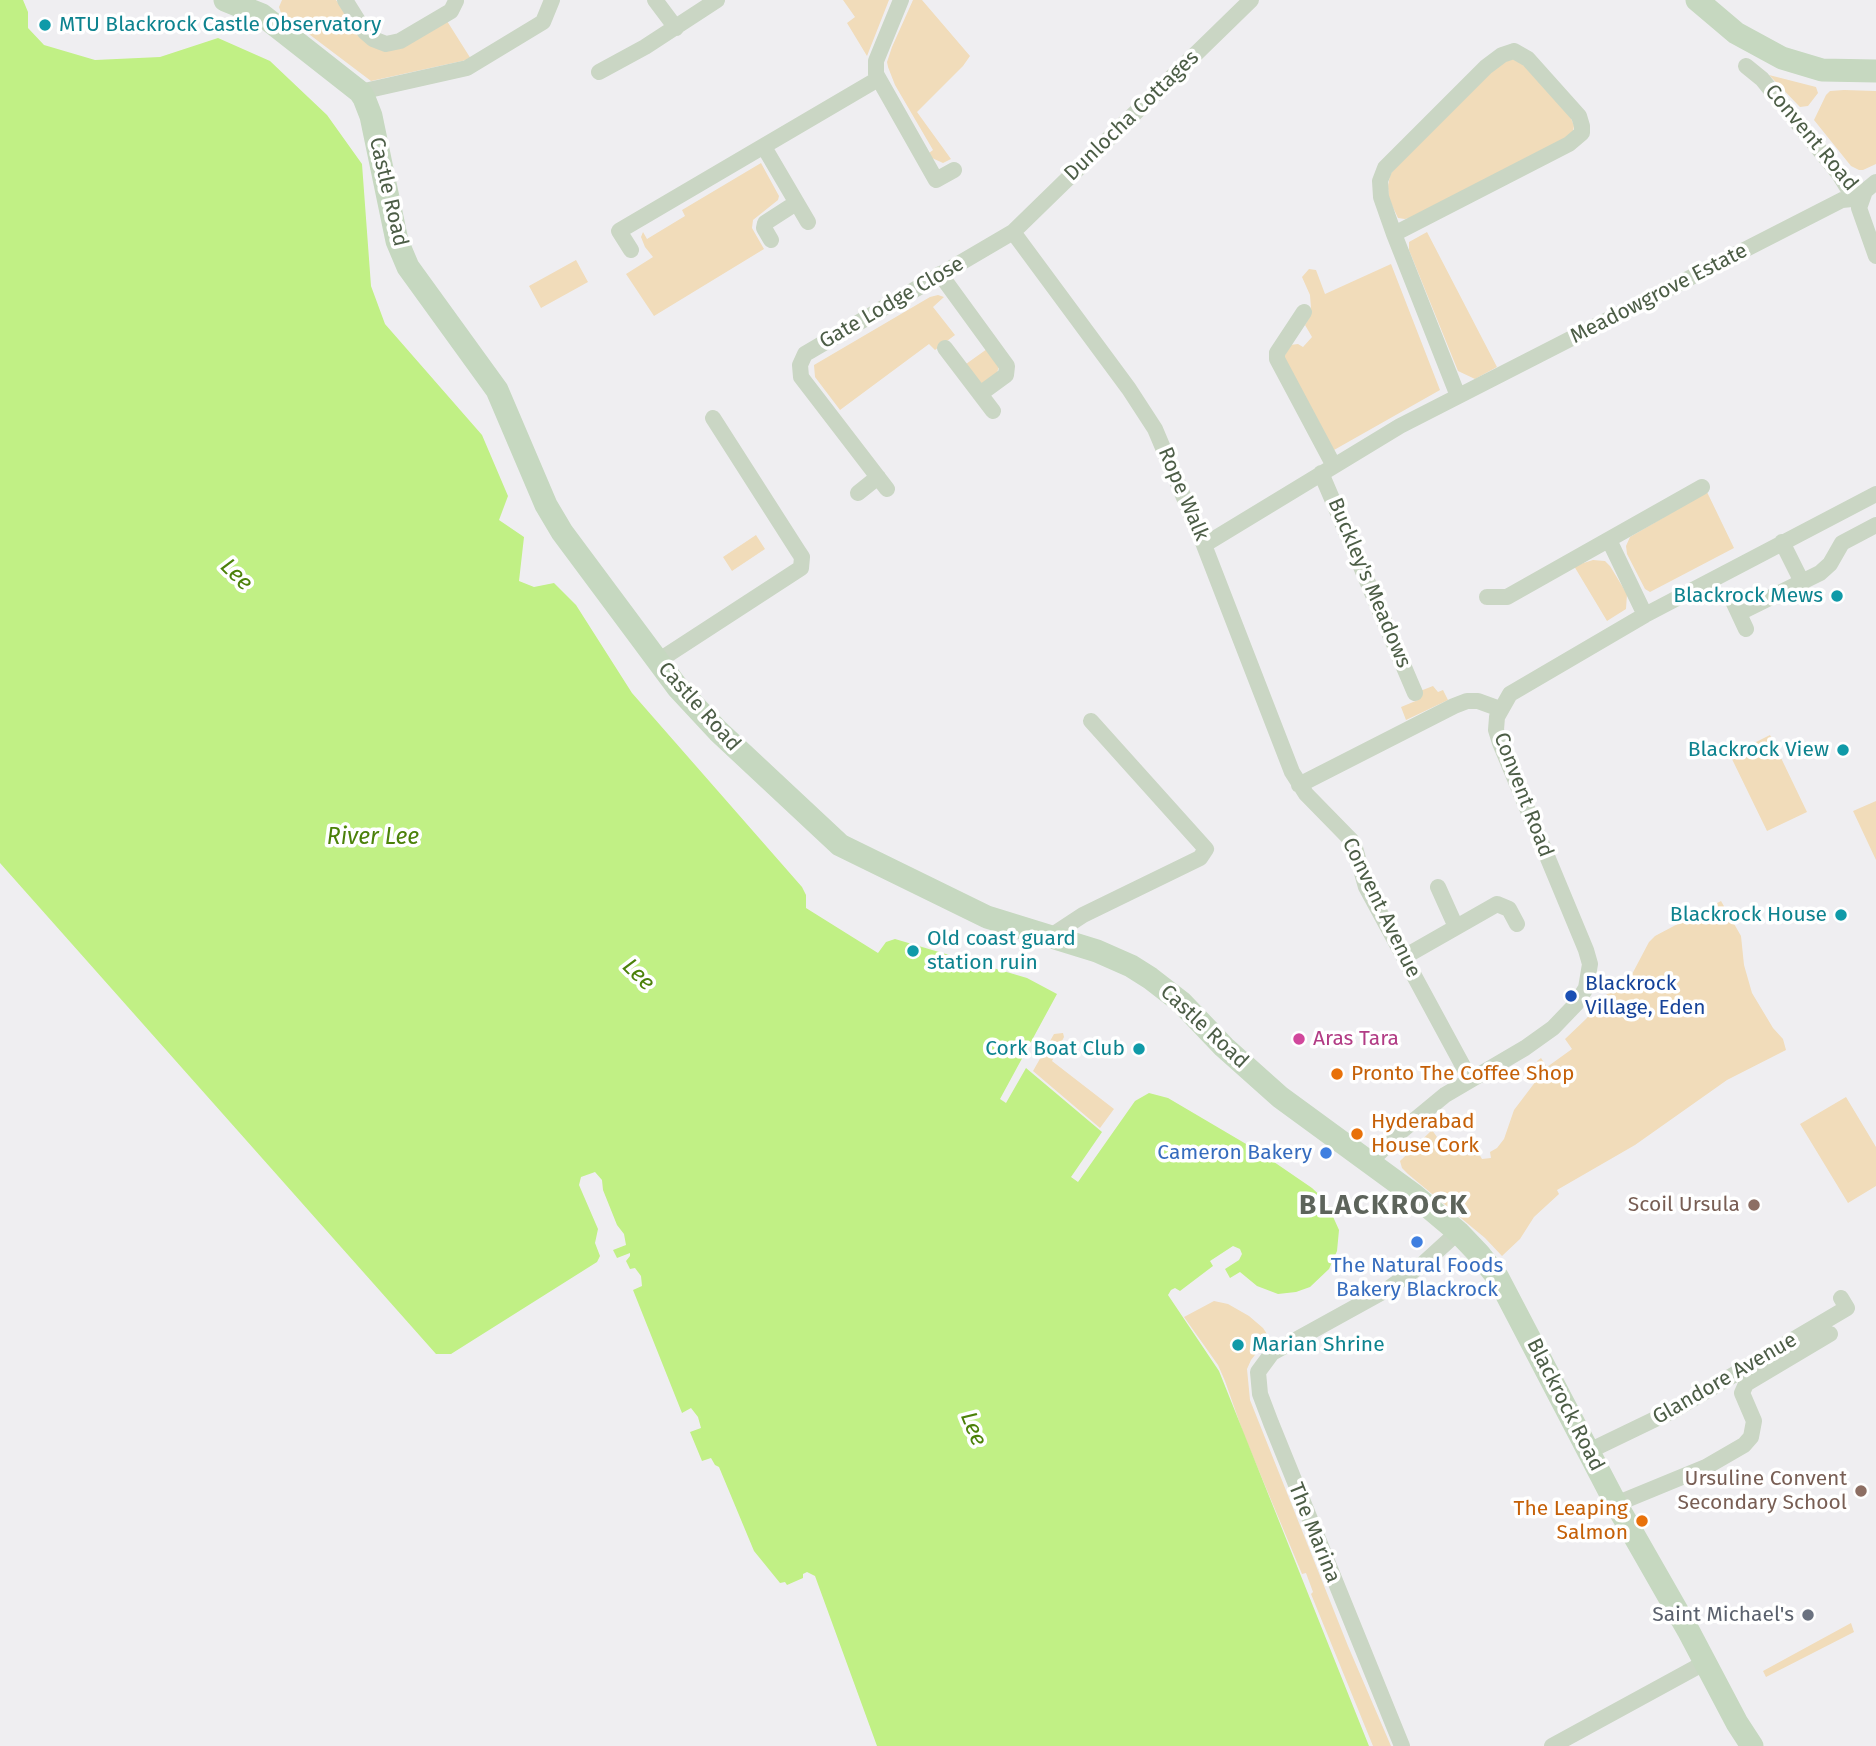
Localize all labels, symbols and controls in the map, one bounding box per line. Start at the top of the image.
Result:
place label: MTU Blackrock Castle Observatory [59,12,381,38]
marker: MTU Blackrock Castle Observatory [37,17,53,33]
street label: Dunlocha Cottages [1059,45,1205,187]
street label: Convent Road [1759,80,1863,196]
street label: Castle Road [363,135,413,249]
street label: Meadowgrove Estate [1566,238,1752,350]
street label: Gate Lodge Close [815,251,969,355]
street label: Rope Walk [1152,444,1214,544]
street label: Buckley's Meadows [1322,494,1416,672]
water label: Lee [214,553,258,597]
place label: Blackrock Mews [1673,583,1823,609]
marker: Blackrock Mews [1829,588,1845,604]
street label: Castle Road [652,657,746,757]
street label: Convent Road [1488,729,1558,861]
place label: Blackrock View [1688,737,1829,763]
marker: Blackrock View [1835,742,1851,758]
water label: River Lee [327,824,419,852]
street label: Convent Avenue [1336,834,1426,982]
place label: Blackrock House [1670,902,1827,928]
marker: Blackrock House [1833,907,1849,923]
place label: Old coast guard station ruin [927,926,1076,976]
marker: Old coast guard station ruin [905,943,921,959]
water label: Lee [616,953,660,997]
place label: Blackrock Village, Eden [1585,971,1706,1021]
street label: Castle Road [1155,980,1253,1074]
marker: Blackrock Village, Eden [1563,988,1579,1004]
place label: Aras Tara [1313,1026,1399,1052]
marker: Aras Tara [1291,1031,1307,1047]
place label: Cork Boat Club [985,1036,1125,1062]
marker: Cork Boat Club [1131,1041,1147,1057]
place label: Pronto The Coffee Shop [1351,1061,1575,1087]
marker: Pronto The Coffee Shop [1329,1066,1345,1082]
place label: Hyderabad House Cork [1371,1109,1479,1159]
marker: Hyderabad House Cork [1349,1126,1365,1142]
place label: Cameron Bakery [1157,1140,1312,1166]
marker: Cameron Bakery [1318,1145,1334,1161]
district label: BLACKROCK [1300,1189,1468,1223]
place label: Scoil Ursula [1628,1192,1740,1218]
marker: Scoil Ursula [1746,1197,1762,1213]
marker: The Natural Foods Bakery Blackrock [1409,1234,1425,1250]
place label: The Natural Foods Bakery Blackrock [1331,1253,1503,1303]
street label: Glandore Avenue [1649,1328,1801,1430]
place label: Marian Shrine [1252,1332,1385,1358]
street label: Blackrock Road [1521,1334,1609,1476]
marker: Marian Shrine [1230,1337,1246,1353]
water label: Lee [954,1408,992,1450]
place label: Ursuline Convent Secondary School [1677,1466,1847,1516]
street label: The Marina [1283,1479,1345,1587]
marker: Ursuline Convent Secondary School [1853,1483,1869,1499]
place label: The Leaping Salmon [1514,1496,1628,1546]
marker: The Leaping Salmon [1634,1513,1650,1529]
place label: Saint Michael's [1652,1602,1794,1628]
marker: Saint Michael's [1800,1607,1816,1623]

